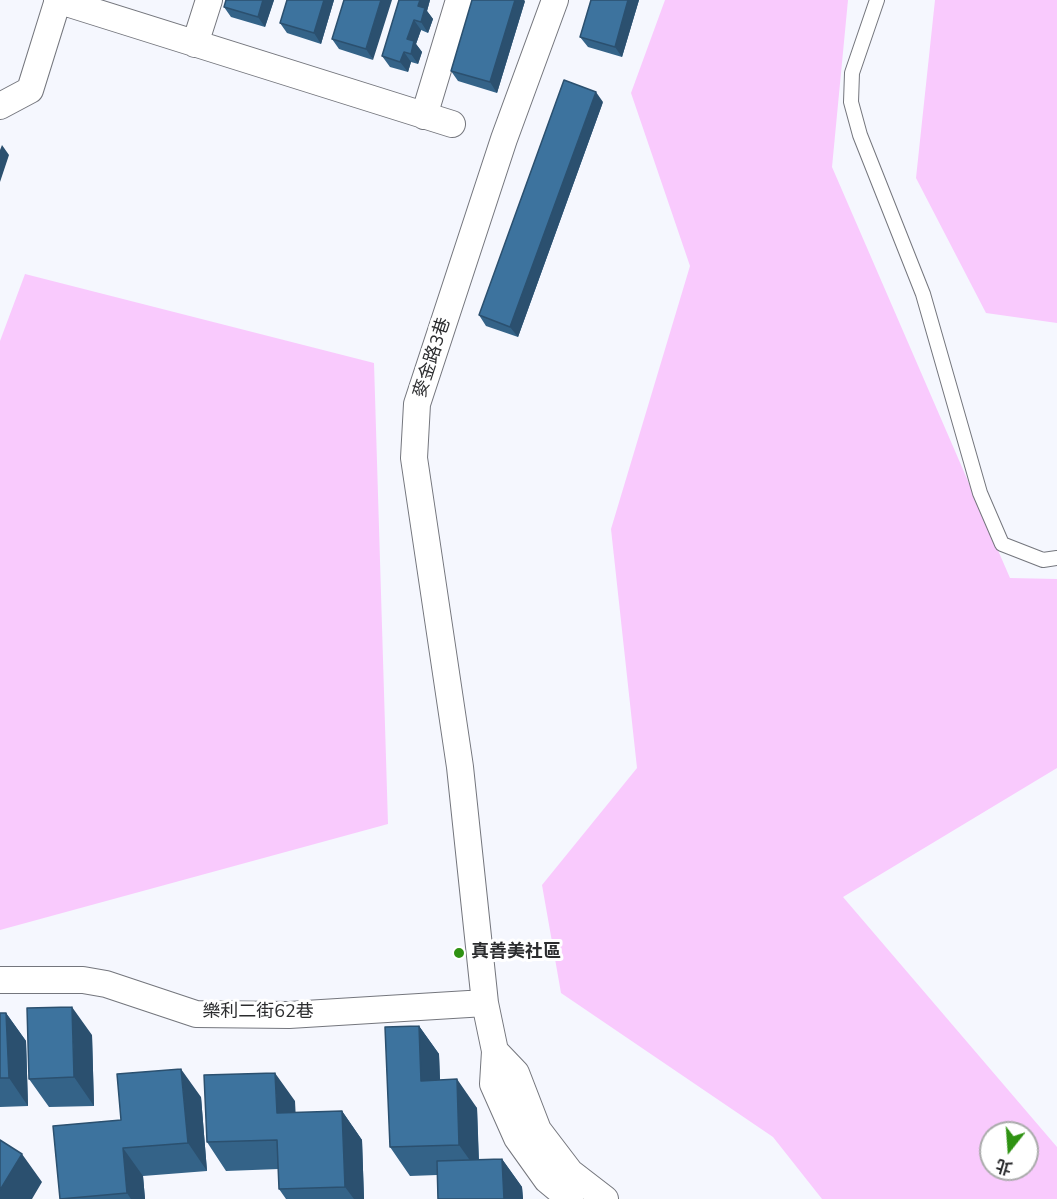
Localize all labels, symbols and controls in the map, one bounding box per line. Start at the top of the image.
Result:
street label: 麥金路3巷 [410,315,456,401]
place label: 真善美社區 [471,942,561,964]
marker: 真善美社區 [452,946,466,960]
street label: 樂利二街62巷 [202,1002,314,1024]
north arrow [979,1121,1039,1181]
text: 北 [993,1153,1015,1179]

